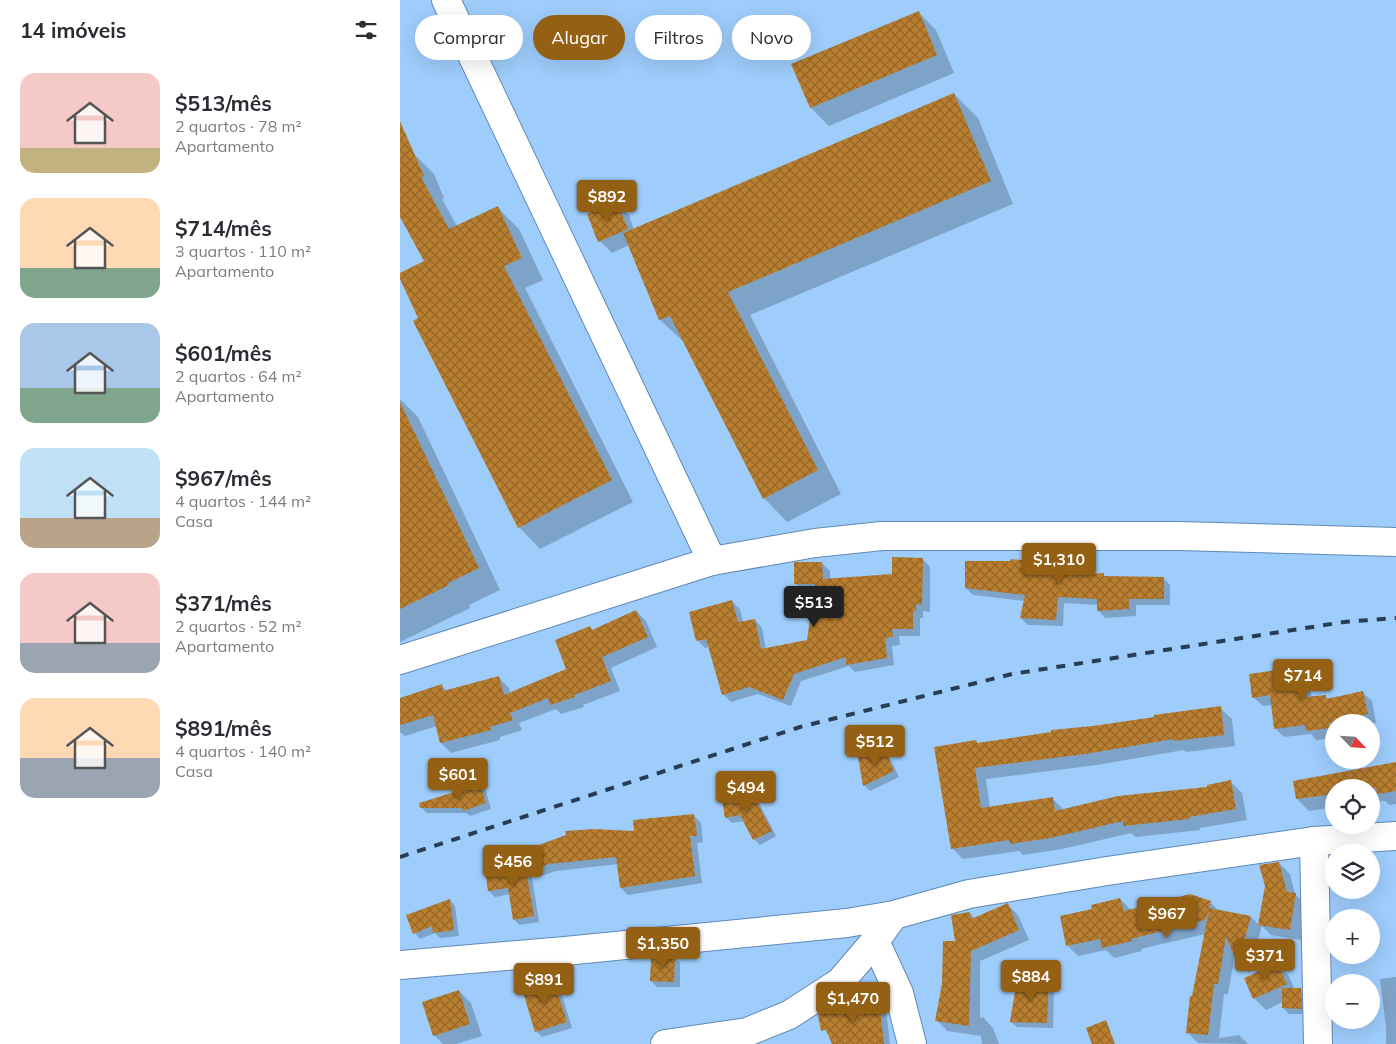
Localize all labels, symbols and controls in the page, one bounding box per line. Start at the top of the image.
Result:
chip: Comprar [415,15,523,60]
chip: Alugar [533,15,625,60]
chip: Filtros [635,15,722,60]
chip: Novo [732,15,811,60]
icon: filters [352,16,380,44]
text: 14 imóveis [20,17,126,43]
text: $513/mês [175,90,272,116]
icon: home [60,93,120,153]
text: 2 quartos · 78 m² [175,116,302,136]
text: Apartamento [175,136,274,156]
pin: $892 [577,180,637,222]
text: $892 [588,186,626,206]
text: $714/mês [175,215,272,241]
icon: home [60,218,120,278]
text: 3 quartos · 110 m² [175,241,311,261]
text: Apartamento [175,261,274,281]
text: $601/mês [175,340,272,366]
icon: home [60,343,120,403]
text: 2 quartos · 64 m² [175,366,302,386]
text: Apartamento [175,386,274,406]
text: $967/mês [175,465,272,491]
icon: home [60,468,120,528]
text: 4 quartos · 144 m² [175,491,311,511]
text: Casa [175,511,213,531]
pin: $1,310 [1018,542,1100,585]
text: $1,310 [1033,549,1085,569]
pin: $513 [784,586,844,628]
text: $371/mês [175,590,272,616]
text: $513 [795,592,833,612]
icon: home [60,593,120,653]
text: 2 quartos · 52 m² [175,616,302,636]
text: Apartamento [175,636,274,656]
pin: $714 [1273,658,1333,701]
text: $714 [1284,665,1322,685]
north arrow [1325,714,1380,769]
map controls [1325,714,1380,1029]
text: $891/mês [175,715,272,741]
icon: home [60,718,120,778]
pin: $512 [845,724,905,767]
text: $512 [856,731,894,751]
text: 4 quartos · 140 m² [175,741,311,761]
pin: $601 [428,758,488,800]
text: Casa [175,761,213,781]
text: $601 [439,764,477,784]
pin: $494 [716,770,776,813]
text: $494 [727,777,765,797]
button: locate [1325,779,1380,834]
pin: $456 [483,844,543,887]
button: layers [1325,844,1380,899]
text: $456 [494,851,532,871]
pin: $967 [1137,896,1197,939]
text: $967 [1148,903,1186,923]
button: + [1325,909,1380,964]
pin: $1,350 [622,926,704,969]
text: $1,350 [637,933,689,953]
pin: $371 [1235,938,1295,981]
text: $371 [1246,945,1284,965]
pin: $884 [1001,960,1061,1002]
pin: $891 [514,962,574,1005]
text: $884 [1012,966,1050,986]
text: $891 [525,969,563,989]
button: − [1325,974,1380,1029]
pin: $1,470 [812,982,894,1024]
text: $1,470 [827,988,879,1008]

